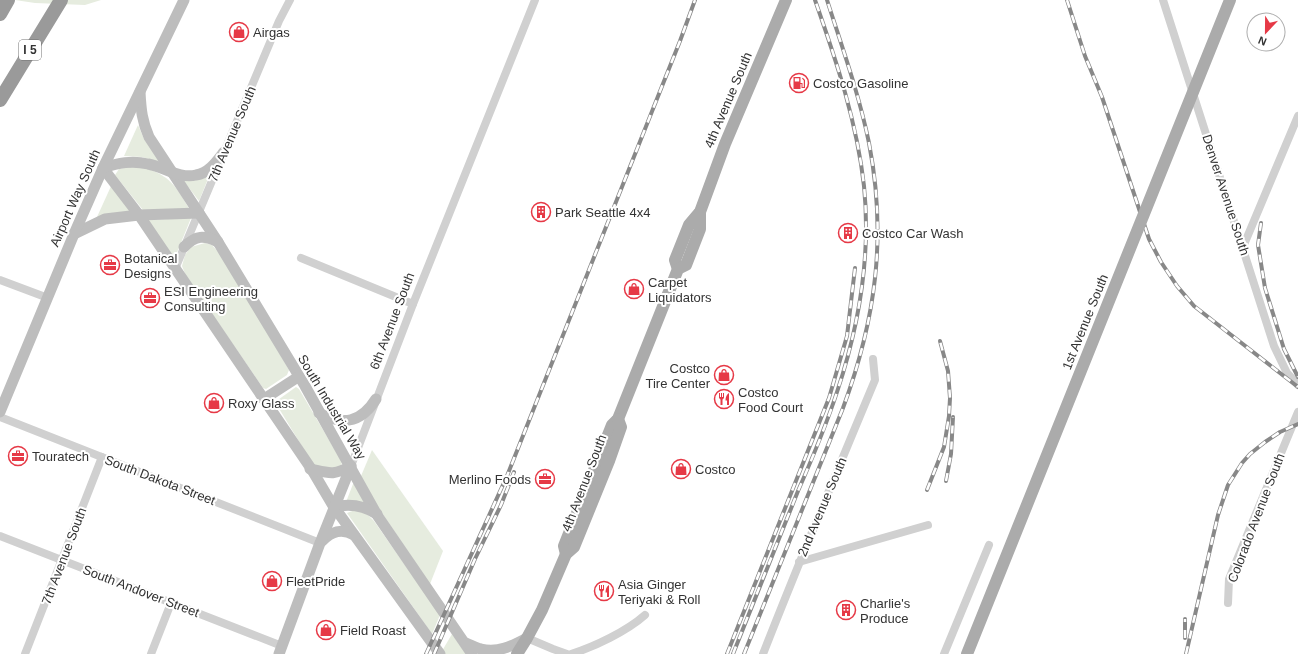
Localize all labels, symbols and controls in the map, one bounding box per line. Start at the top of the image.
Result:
north arrow [1246,12,1286,52]
shop icon: Airgas [228,21,250,43]
place label: Airgas [253,25,290,40]
text: N [1256,34,1268,48]
road number: I 5 [19,40,41,60]
street label: 4th Avenue South [701,50,755,150]
fuel station icon: Costco Gasoline [788,72,810,94]
place label: Costco Gasoline [813,76,908,91]
street label: 7th Avenue South [205,84,259,184]
street label: Denver Avenue South [1199,133,1253,257]
street label: Airport Way South [47,147,103,249]
building icon: Park Seattle 4x4 [530,201,552,223]
place label: Park Seattle 4x4 [555,205,650,220]
building icon: Costco Car Wash [837,222,859,244]
place label: Costco Car Wash [862,226,963,241]
place label: Botanical Designs [124,251,178,281]
office icon: Botanical Designs [99,254,121,276]
street label: 6th Avenue South [367,271,417,371]
street label: 1st Avenue South [1059,272,1111,372]
place label: Carpet Liquidators [648,275,712,305]
shop icon: Carpet Liquidators [623,278,645,300]
place label: ESI Engineering Consulting [164,284,258,314]
office icon: ESI Engineering Consulting [139,287,161,309]
street label: South Industrial Way [295,352,369,462]
place label: Costco Tire Center [645,361,711,391]
shop icon: Costco Tire Center [713,364,735,386]
place label: Costco Food Court [738,385,803,415]
restaurant icon: Costco Food Court [713,388,735,410]
shop icon: Roxy Glass [203,392,225,414]
place label: Roxy Glass [228,396,295,411]
street label: 4th Avenue South [559,433,609,533]
office icon: Touratech [7,445,29,467]
place label: Touratech [32,449,89,464]
street label: Colorado Avenue South [1224,451,1288,585]
street label: South Dakota Street [103,452,218,508]
street label: 2nd Avenue South [794,455,850,559]
shop icon: Costco [670,458,692,480]
place label: Costco [695,462,735,477]
office icon: Merlino Foods [534,468,556,490]
place label: Merlino Foods [449,472,531,487]
street label: 7th Avenue South [39,506,89,606]
street label: South Andover Street [81,562,202,620]
shop icon: FleetPride [261,570,283,592]
place label: FleetPride [286,574,345,589]
place label: Asia Ginger Teriyaki & Roll [618,577,700,607]
restaurant icon: Asia Ginger Teriyaki & Roll [593,580,615,602]
place label: Charlie's Produce [860,596,911,626]
building icon: Charlie's Produce [835,599,857,621]
shop icon: Field Roast [315,619,337,641]
place label: Field Roast [340,623,406,638]

